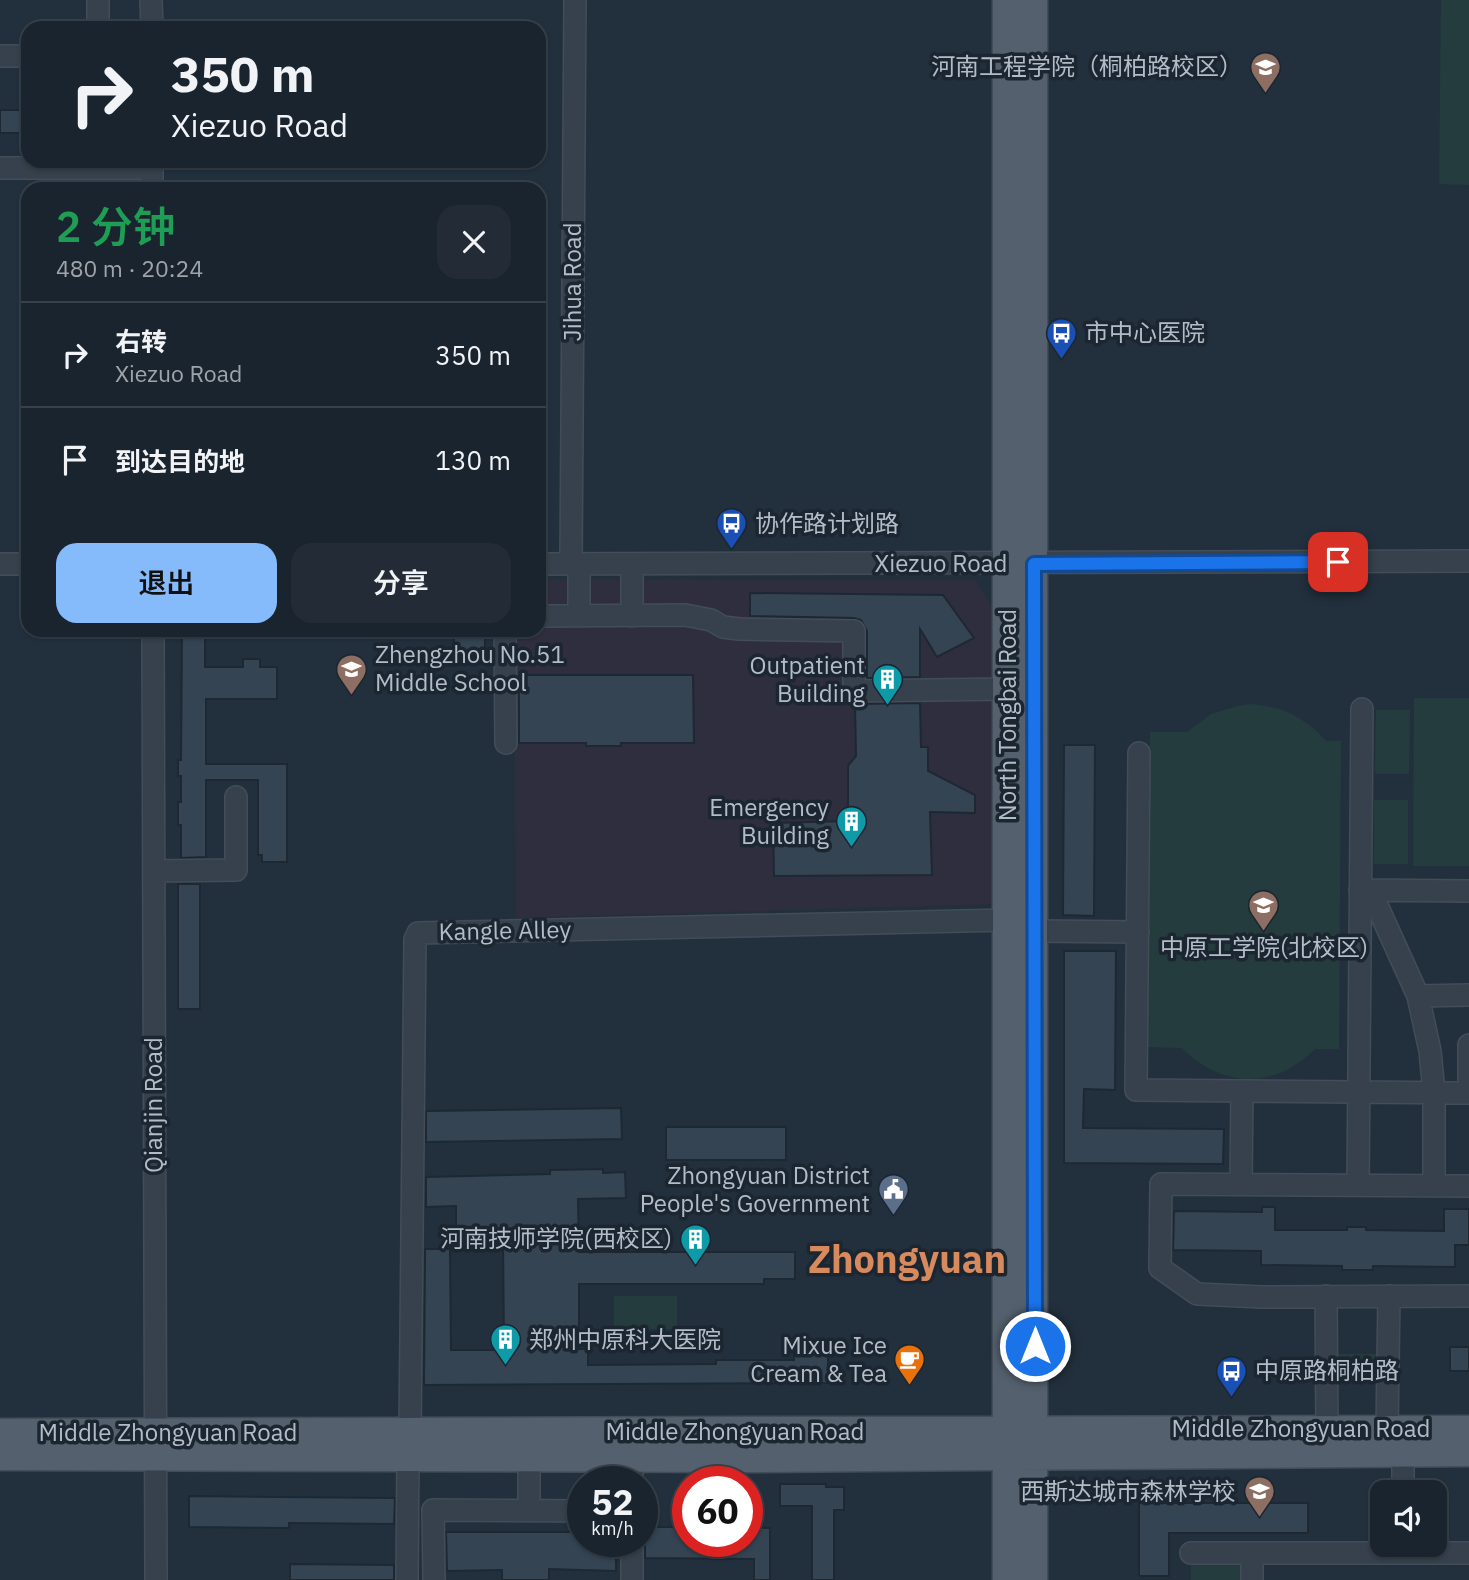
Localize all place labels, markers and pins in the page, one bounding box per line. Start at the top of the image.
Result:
place label: 河南工程学院（桐柏路校区） [931,50,1243,82]
school or university icon: 河南工程学院（桐柏路校区） [1249,50,1283,94]
bus stop icon: 市中心医院 [1045,316,1079,360]
place label: 市中心医院 [1085,316,1205,348]
bus stop icon: 协作路计划路 [715,507,749,551]
place label: 协作路计划路 [755,507,899,539]
pin [1308,532,1368,592]
place label: Zhengzhou No.51 Middle School [375,638,565,698]
place label: Outpatient Building [750,649,865,709]
school or university icon: Zhengzhou No.51 Middle School [335,652,369,696]
building icon: Outpatient Building [871,663,905,707]
place label: Emergency Building [709,791,829,851]
building icon: Emergency Building [835,805,869,849]
school or university icon: 中原工学院(北校区) [1247,889,1281,933]
place label: 中原工学院(北校区) [1160,931,1368,963]
place label: Zhongyuan District People's Government [640,1159,870,1219]
public building icon: Zhongyuan District People's Government [876,1173,910,1217]
place label: 河南技师学院(西校区) [440,1222,672,1254]
building icon: 河南技师学院(西校区) [678,1222,712,1266]
building icon: 郑州中原科大医院 [489,1323,523,1367]
place label: 郑州中原科大医院 [529,1323,721,1355]
place label: Mixue Ice Cream & Tea [750,1329,887,1389]
cafe icon: Mixue Ice Cream & Tea [893,1343,927,1387]
bus stop icon: 中原路桐柏路 [1215,1354,1249,1398]
place label: 中原路桐柏路 [1255,1354,1399,1386]
place label: 西斯达城市森林学校 [1020,1475,1236,1507]
school or university icon: 西斯达城市森林学校 [1242,1475,1276,1519]

